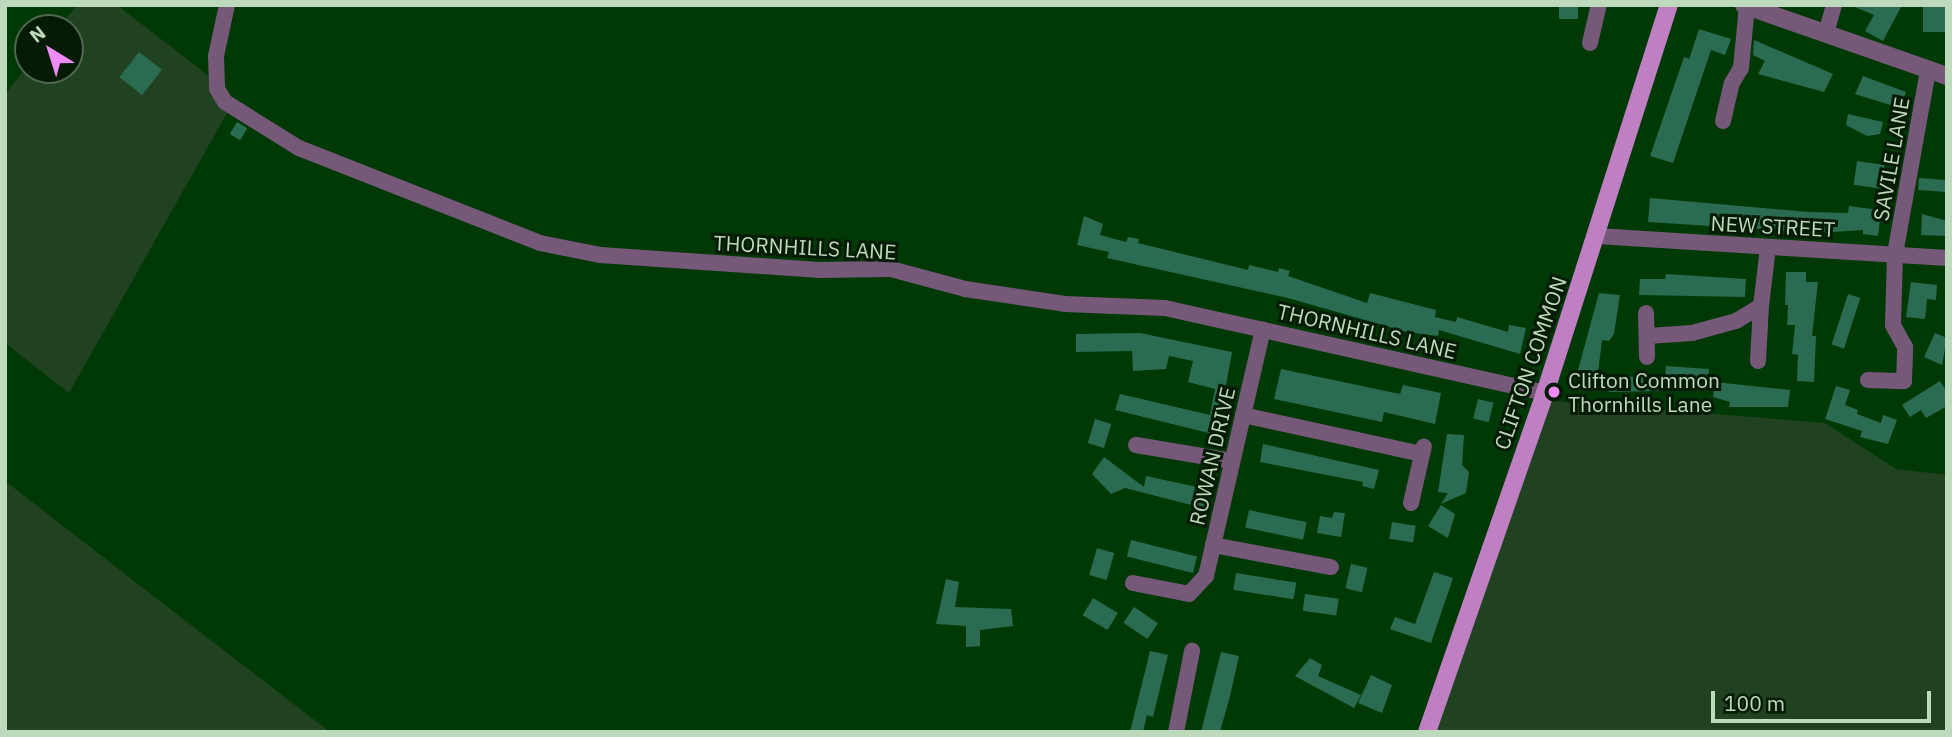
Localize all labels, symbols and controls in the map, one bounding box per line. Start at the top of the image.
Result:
north arrow [14,14,84,84]
text: N [24,20,50,48]
street label: SAVILE LANE [1868,95,1914,223]
street label: NEW STREET [1710,210,1836,242]
street label: THORNHILLS LANE [713,230,897,264]
street label: CLIFTON COMMON [1489,273,1571,453]
street label: THORNHILLS LANE [1275,298,1459,364]
place label: Clifton Common Thornhills Lane [1568,367,1720,417]
street label: ROWAN DRIVE [1184,384,1240,528]
marker: Clifton Common Thornhills Lane [1546,384,1562,400]
scale bar [1714,678,1934,722]
text: 100 m [1724,689,1785,717]

